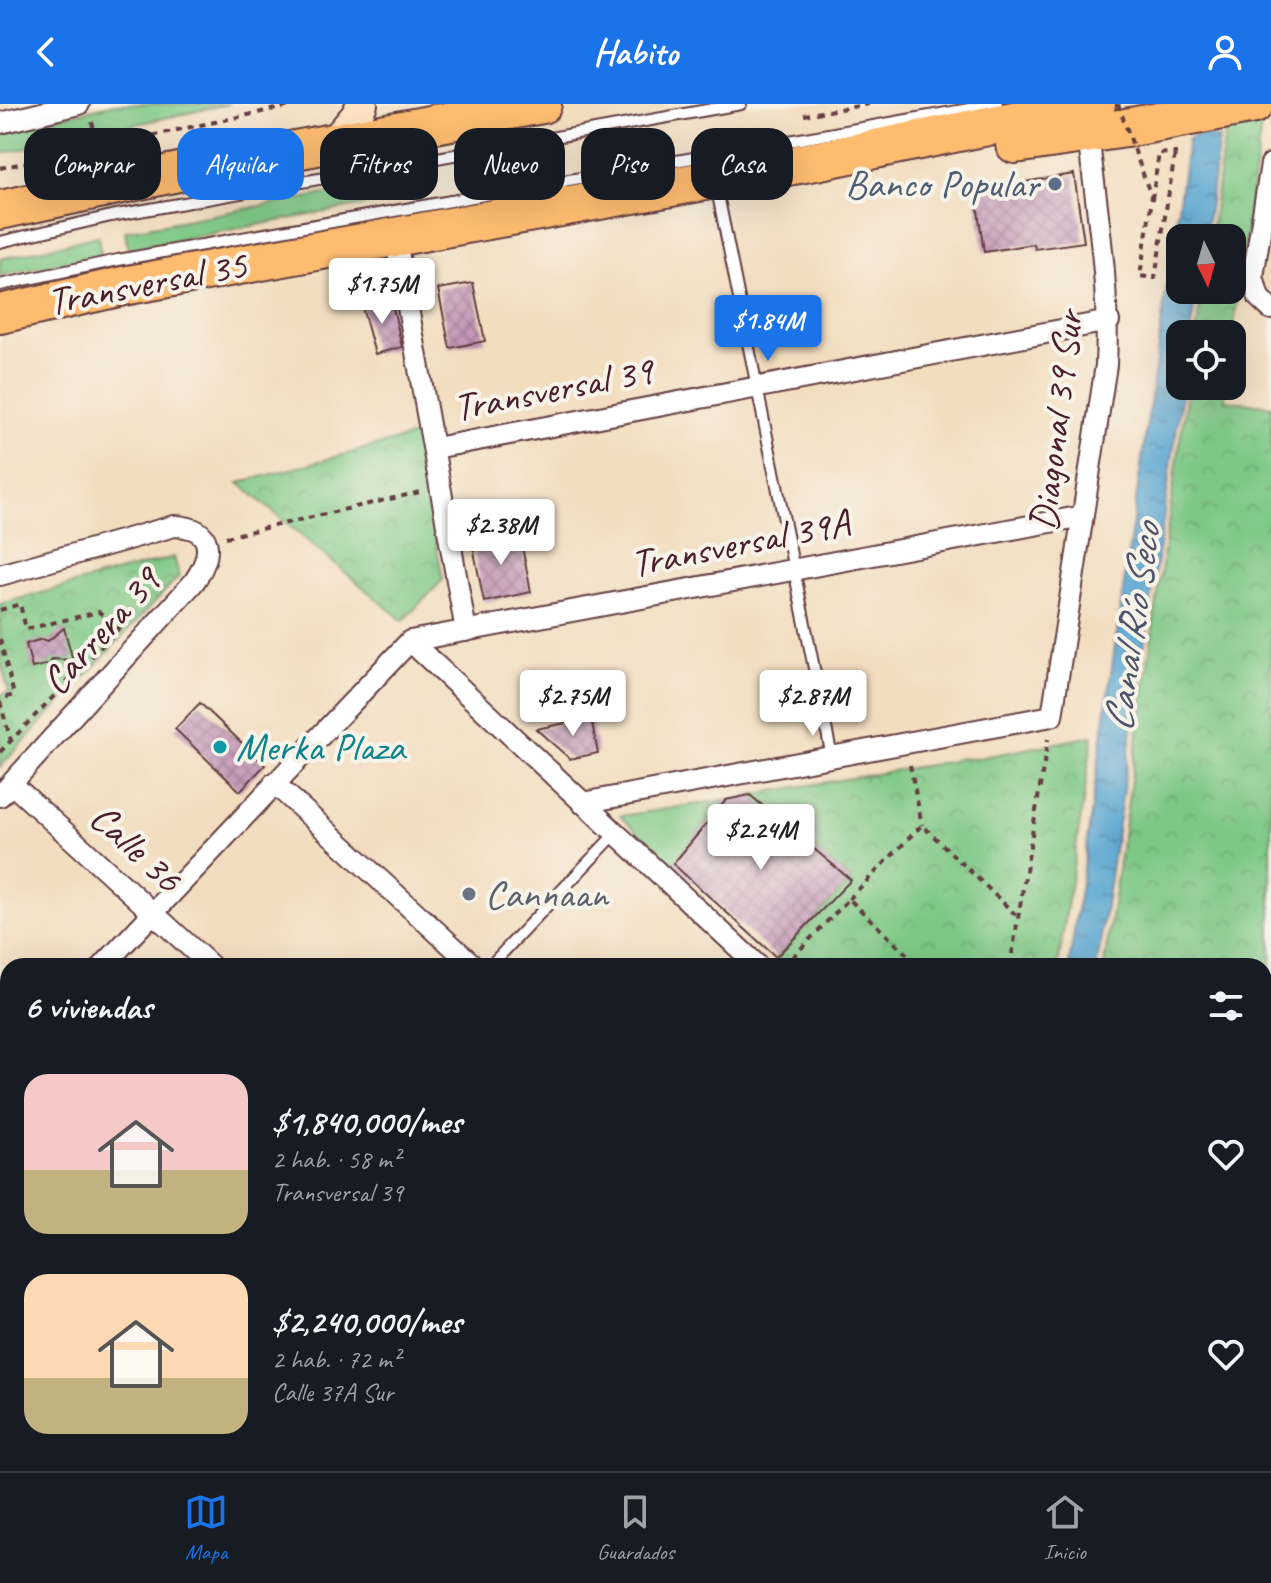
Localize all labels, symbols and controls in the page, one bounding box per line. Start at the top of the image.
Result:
text: Habito [593,29,678,75]
icon: back [24,30,68,74]
icon: person [1203,30,1247,74]
chip: Comprar [24,128,161,200]
chip: Alquilar [177,128,304,200]
chip: Filtros [320,128,438,200]
chip: Nuevo [454,128,565,200]
chip: Piso [581,128,675,200]
chip: Casa [691,128,793,200]
place label: Banco Popular [845,159,1042,209]
marker: Banco Popular [1046,175,1064,193]
north arrow [1166,224,1246,304]
map controls [1166,224,1246,400]
street label: Transversal 35 [43,239,253,327]
pin: $1.75M [317,258,447,326]
text: $1.75M [347,267,417,300]
pin: $1.84M [703,295,833,363]
text: $1.84M [733,304,803,337]
street label: Diagonal 39 Sur [1018,305,1095,534]
button: locate [1166,320,1246,400]
street label: Transversal 39 [449,345,660,433]
street label: Transversal 39A [626,497,855,589]
pin: $2.38M [436,499,566,567]
text: $2.38M [466,508,536,541]
water label: Canal Río Seco [1091,516,1173,735]
street label: Carrera 39 [31,555,173,705]
pin: $2.75M [508,670,638,738]
pin: $2.87M [748,670,878,738]
text: $2.75M [538,679,608,712]
text: $2.87M [778,679,848,712]
place label: Merka Plaza [236,722,407,772]
marker: Merka Plaza [211,738,229,756]
street label: Calle 36 [79,793,193,904]
pin: $2.24M [696,804,826,872]
text: $2.24M [726,813,796,846]
place label: Cannaan [485,869,610,919]
marker: Cannaan [460,885,478,903]
icon: filters [1204,984,1248,1028]
text: 6 viviendas [24,985,152,1028]
text: $1,840,000/mes [272,1100,462,1143]
icon: home [88,1106,184,1202]
icon: heart [1204,1132,1248,1176]
text: 2 hab. · 58 m² [272,1143,400,1176]
text: Transversal 39 [272,1176,403,1209]
text: $2,240,000/mes [272,1300,462,1343]
icon: home [88,1306,184,1402]
icon: heart [1204,1332,1248,1376]
text: 2 hab. · 72 m² [272,1343,400,1376]
text: Calle 37A Sur [272,1376,393,1409]
tab: Mapa [184,1490,228,1566]
tab: Guardados [597,1490,674,1566]
tab: Inicio [1043,1490,1087,1566]

